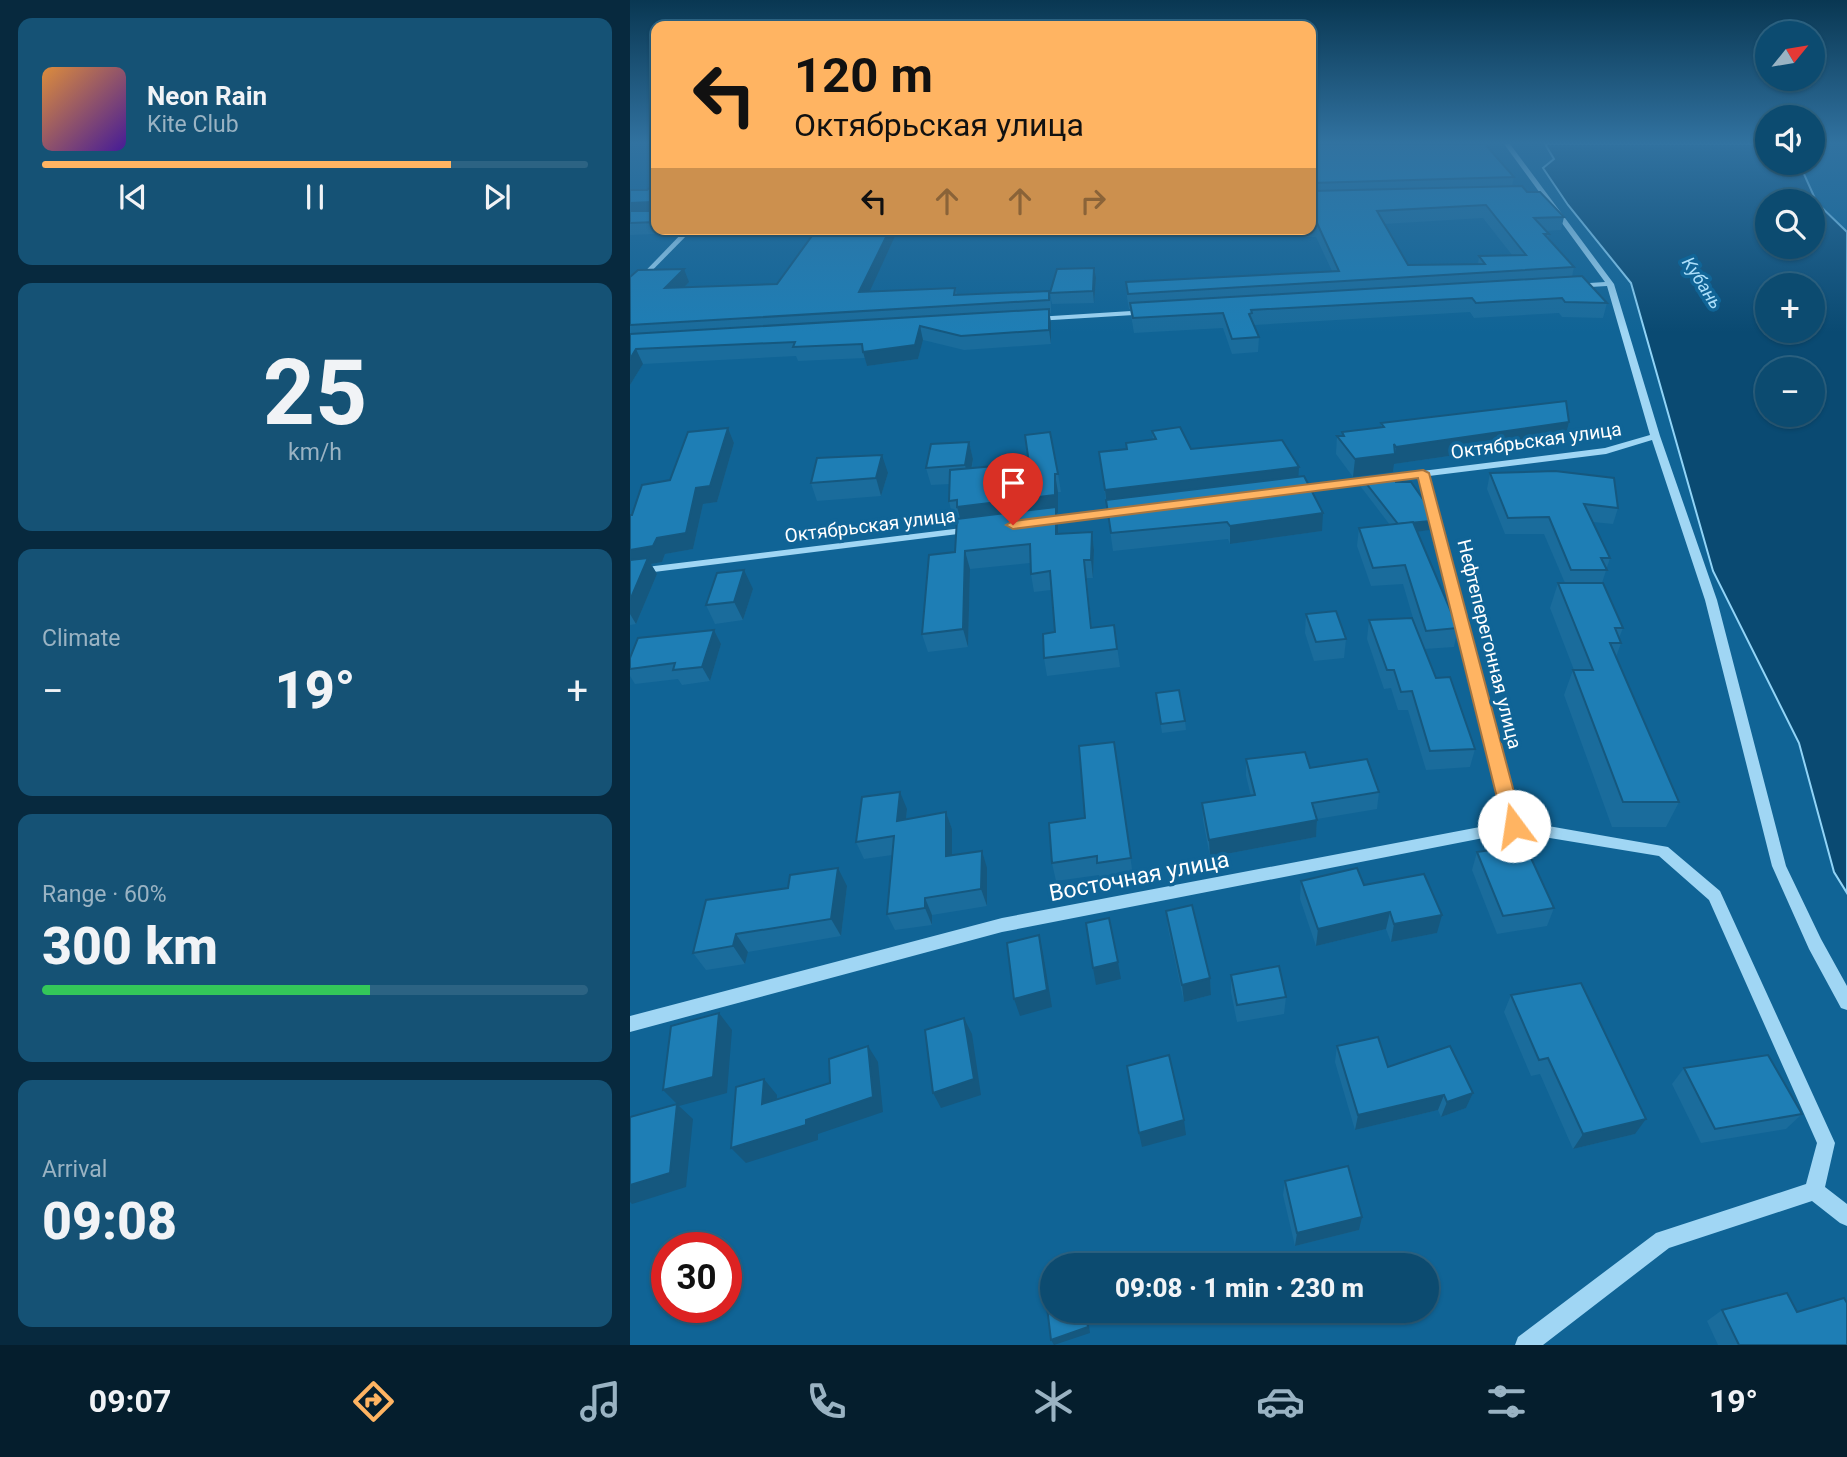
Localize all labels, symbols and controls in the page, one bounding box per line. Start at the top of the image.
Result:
north arrow [1755,21,1825,91]
map controls [1755,21,1825,427]
text: 120 m [794,47,933,104]
icon: left [679,49,770,140]
text: Neon Rain [147,81,267,111]
button: sound [1755,105,1825,175]
text: Октябрьская улица [794,106,1084,144]
text: Kite Club [147,111,239,138]
icon: previous [114,178,152,216]
icon: pause [296,178,334,216]
icon: next [478,178,516,216]
icon: left [855,182,893,220]
icon: ahead [928,182,966,220]
icon: ahead [1001,182,1039,220]
icon: right [1074,182,1112,220]
button: search [1755,189,1825,259]
water label: Кубань [1678,253,1727,313]
button: + [1755,273,1825,343]
text: 25 [263,340,367,446]
button: − [1755,357,1825,427]
street label: Октябрьская улица [1449,417,1623,464]
text: km/h [288,439,342,466]
pin [983,453,1043,525]
icon: arrive [994,464,1032,502]
street label: Октябрьская улица [783,504,957,547]
street label: Нефтеперегонная улица [1452,537,1527,751]
text: Climate [42,625,121,652]
text: 19° [275,660,355,721]
text: − [42,669,64,713]
text: + [566,669,588,713]
position arrow [1477,789,1551,863]
street label: Восточная улица [1047,846,1231,907]
text: Range · 60% [42,881,167,908]
text: 300 km [42,916,218,977]
text: Arrival [42,1156,107,1183]
text: 09:08 [42,1191,177,1252]
speed limit sign: 30 [651,1232,742,1323]
text: 09:08 · 1 min · 230 m [1115,1273,1364,1303]
icon: directions [349,1377,398,1426]
icon: music [576,1377,625,1426]
icon: phone [802,1377,851,1426]
icon: climate [1029,1377,1078,1426]
icon: car [1256,1377,1305,1426]
icon: filters [1482,1377,1531,1426]
text: 09:07 [89,1382,171,1420]
text: 19° [1709,1382,1758,1420]

